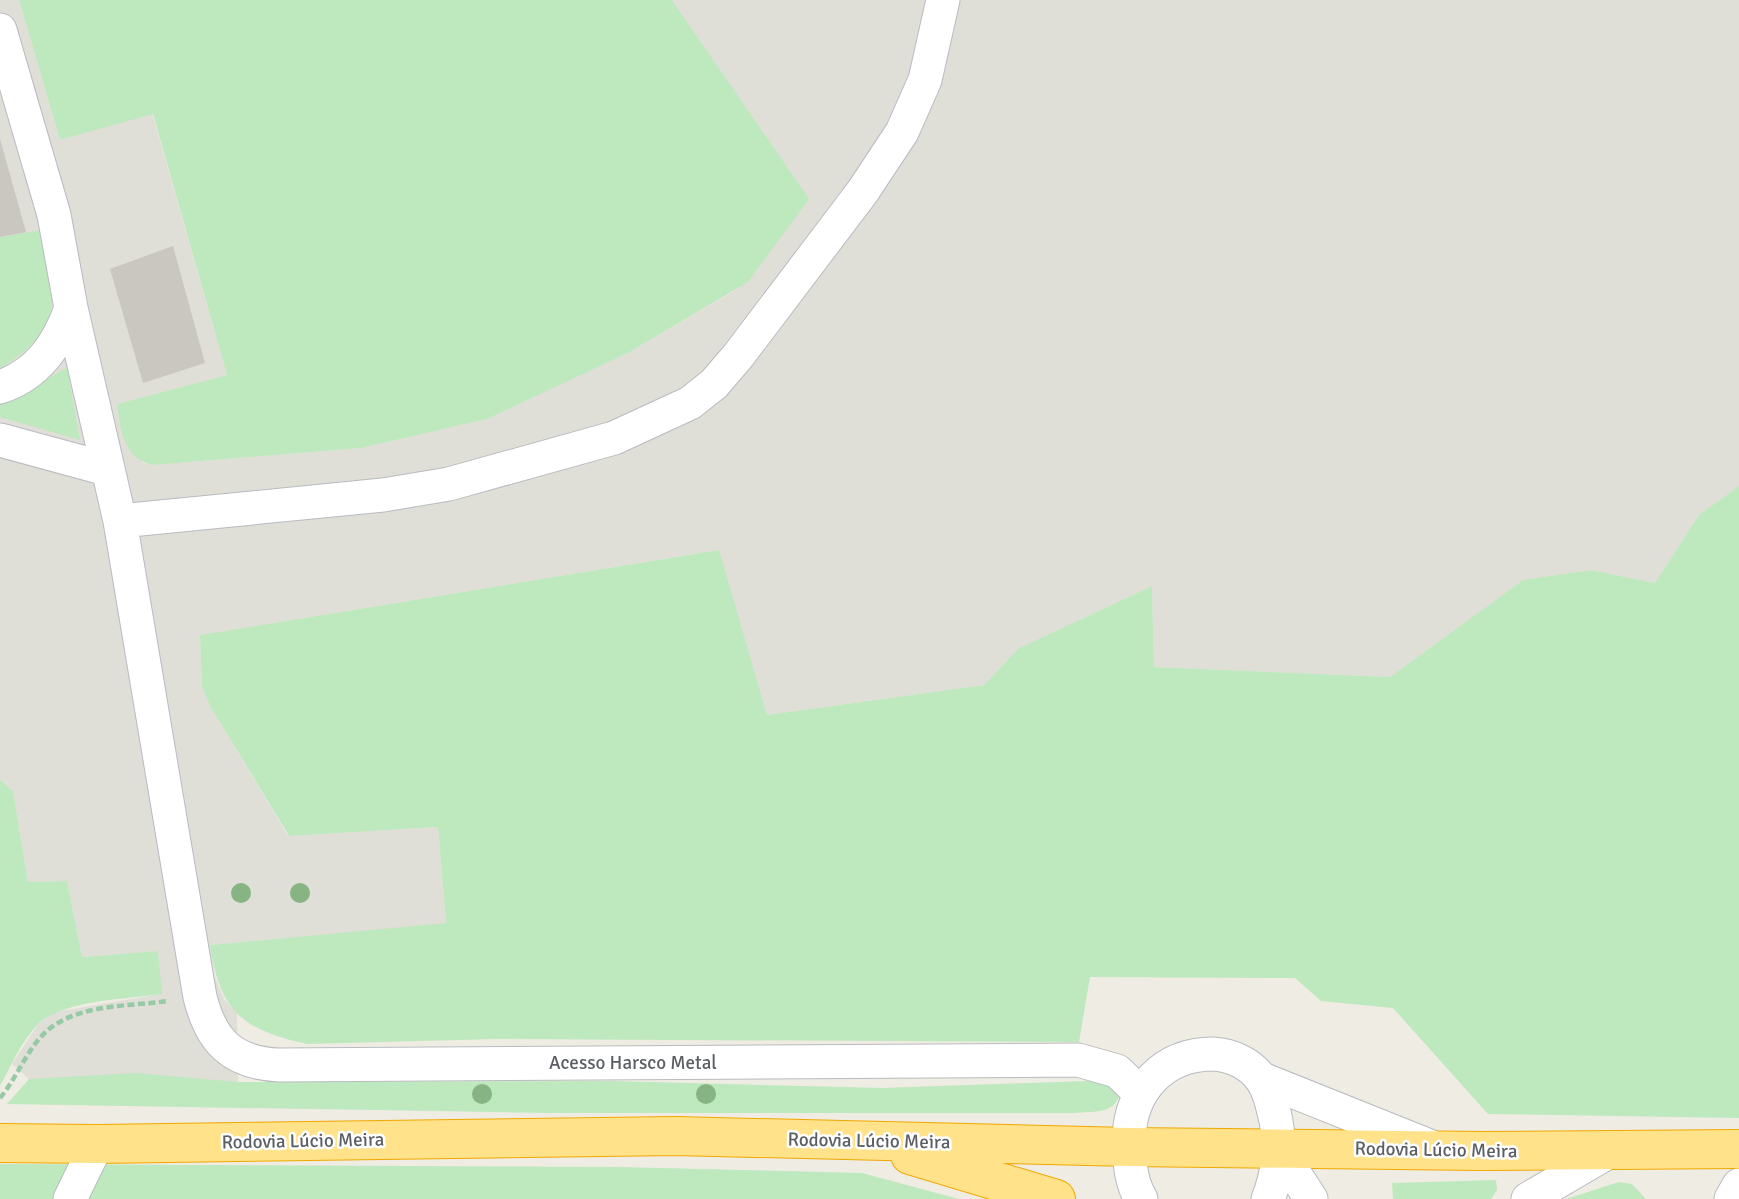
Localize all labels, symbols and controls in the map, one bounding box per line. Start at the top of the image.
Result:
street label: Acesso Harsco Metal [549,1051,717,1075]
street label: Rodovia Lúcio Meira [221,1128,385,1154]
street label: Rodovia Lúcio Meira [787,1128,951,1154]
street label: Rodovia Lúcio Meira [1354,1137,1518,1163]

